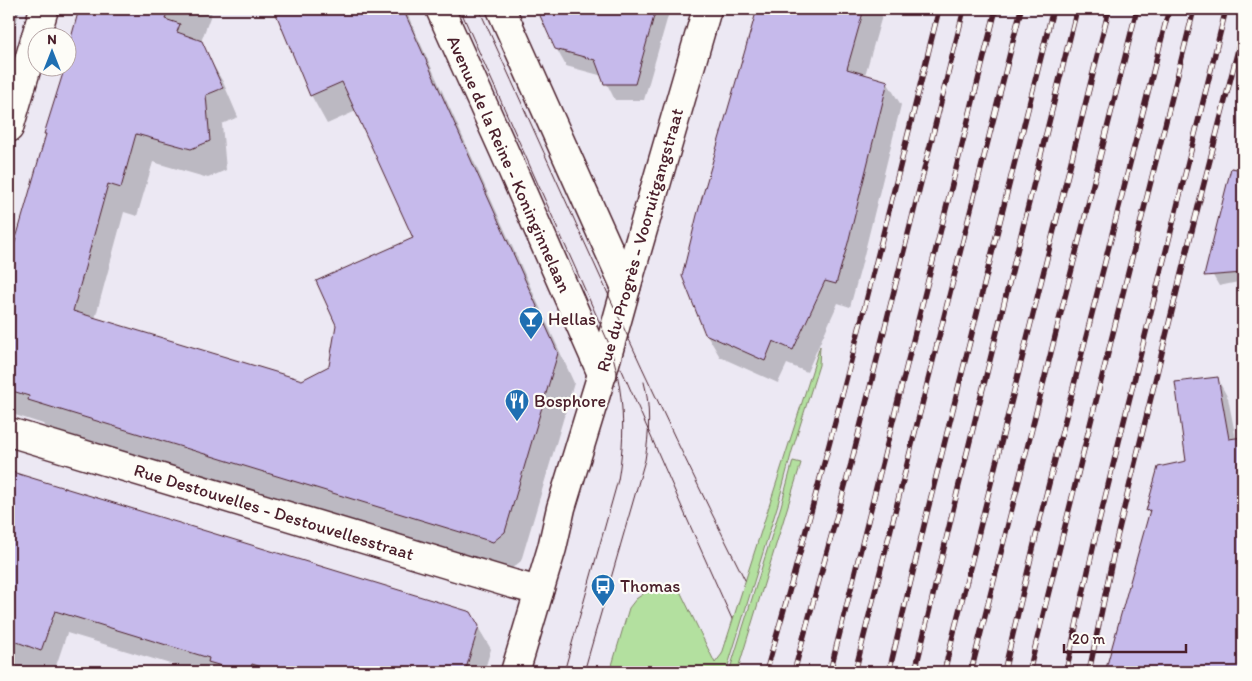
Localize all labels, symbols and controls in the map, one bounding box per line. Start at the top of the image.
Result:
north arrow [28,28,78,78]
text: N [47,31,57,48]
street label: Avenue de la Reine - Koninginnelaan [442,32,576,296]
street label: Rue du Progrès - Vooruitgangstraat [592,105,688,374]
bar icon: Hellas [518,306,544,340]
place label: Hellas [548,308,596,330]
restaurant icon: Bosphore [504,388,530,422]
place label: Bosphore [534,390,606,412]
street label: Rue Destouvelles - Destouvellesstraat [131,459,417,565]
bus stop icon: Thomas [590,573,616,607]
place label: Thomas [620,575,680,597]
scale bar [1064,621,1187,653]
text: 20 m [1072,630,1106,648]

